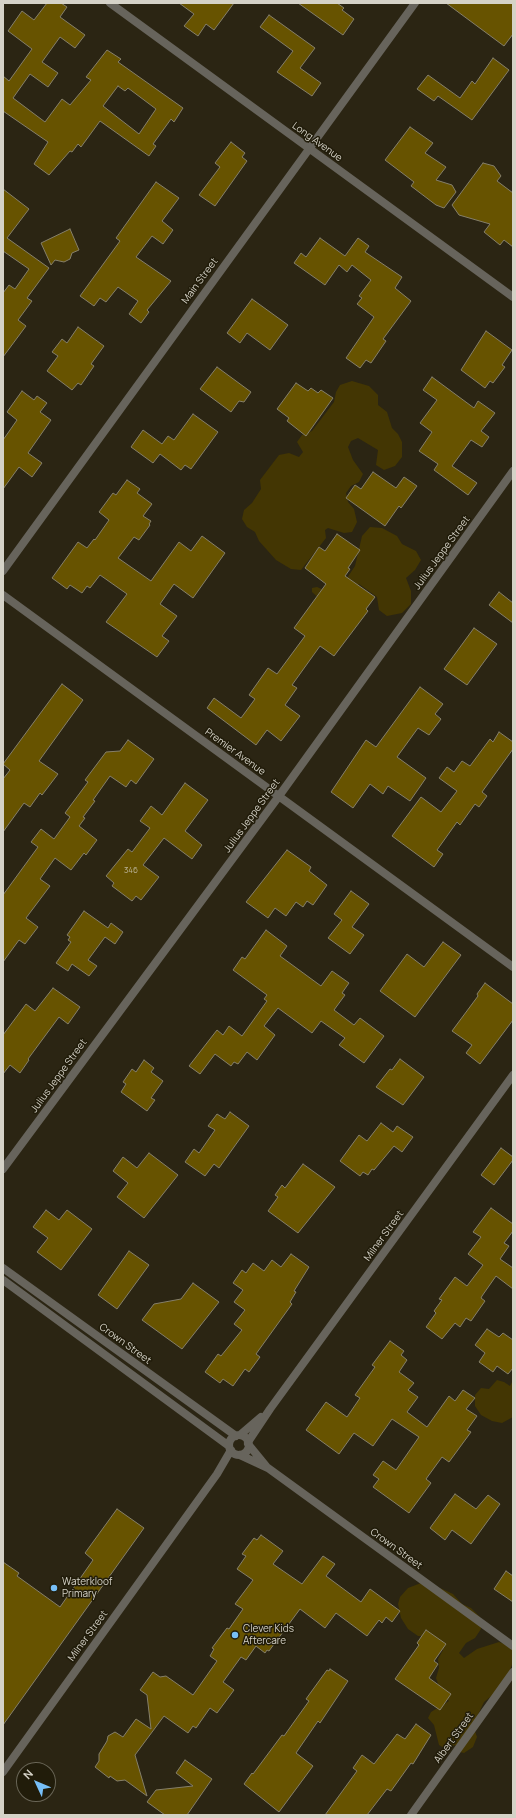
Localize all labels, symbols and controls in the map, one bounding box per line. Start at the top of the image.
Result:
street label: Long Avenue [290,120,344,164]
street label: Main Street [179,256,221,306]
street label: Julius Jeppe Street [411,514,473,592]
street label: Premier Avenue [202,726,268,778]
street label: Julius Jeppe Street [221,777,283,855]
house number: 346 [124,866,138,876]
street label: Julius Jeppe Street [28,1037,90,1115]
street label: Milner Street [362,1208,406,1264]
street label: Crown Street [97,1321,153,1367]
street label: Crown Street [368,1526,424,1572]
place label: Waterkloof Primary [62,1576,112,1600]
marker: Waterkloof Primary [49,1583,59,1593]
street label: Milner Street [66,1608,110,1664]
place label: Clever Kids Aftercare [243,1623,294,1646]
marker: Clever Kids Aftercare [230,1630,240,1640]
street label: Albert Street [432,1710,476,1766]
north arrow [16,1762,56,1802]
text: N [20,1766,36,1782]

